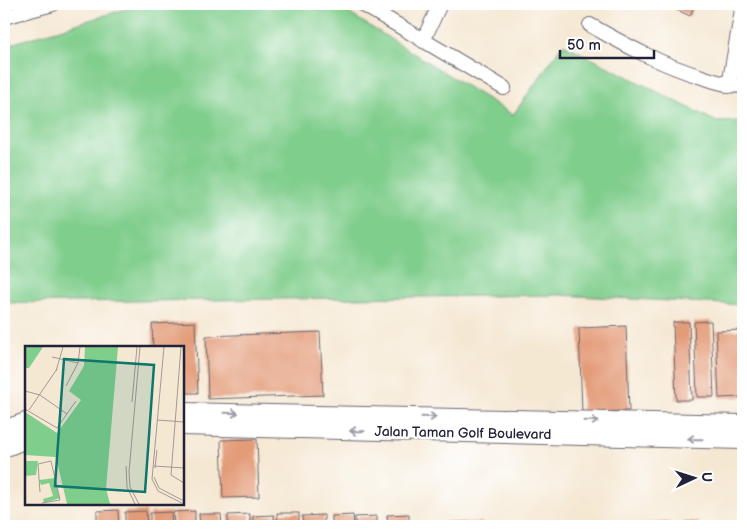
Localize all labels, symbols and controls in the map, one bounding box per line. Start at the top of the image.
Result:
scale bar [560,28,653,60]
text: 50 m [567,36,601,55]
inset map [25,346,184,505]
one-way arrow [222,408,239,418]
one-way arrow [420,412,436,422]
one-way arrow [583,416,599,425]
street label: Jalan Taman Golf Boulevard [375,423,551,443]
one-way arrow [349,426,365,435]
one-way arrow [687,434,703,444]
north arrow [670,452,720,502]
text: U [698,472,715,483]

